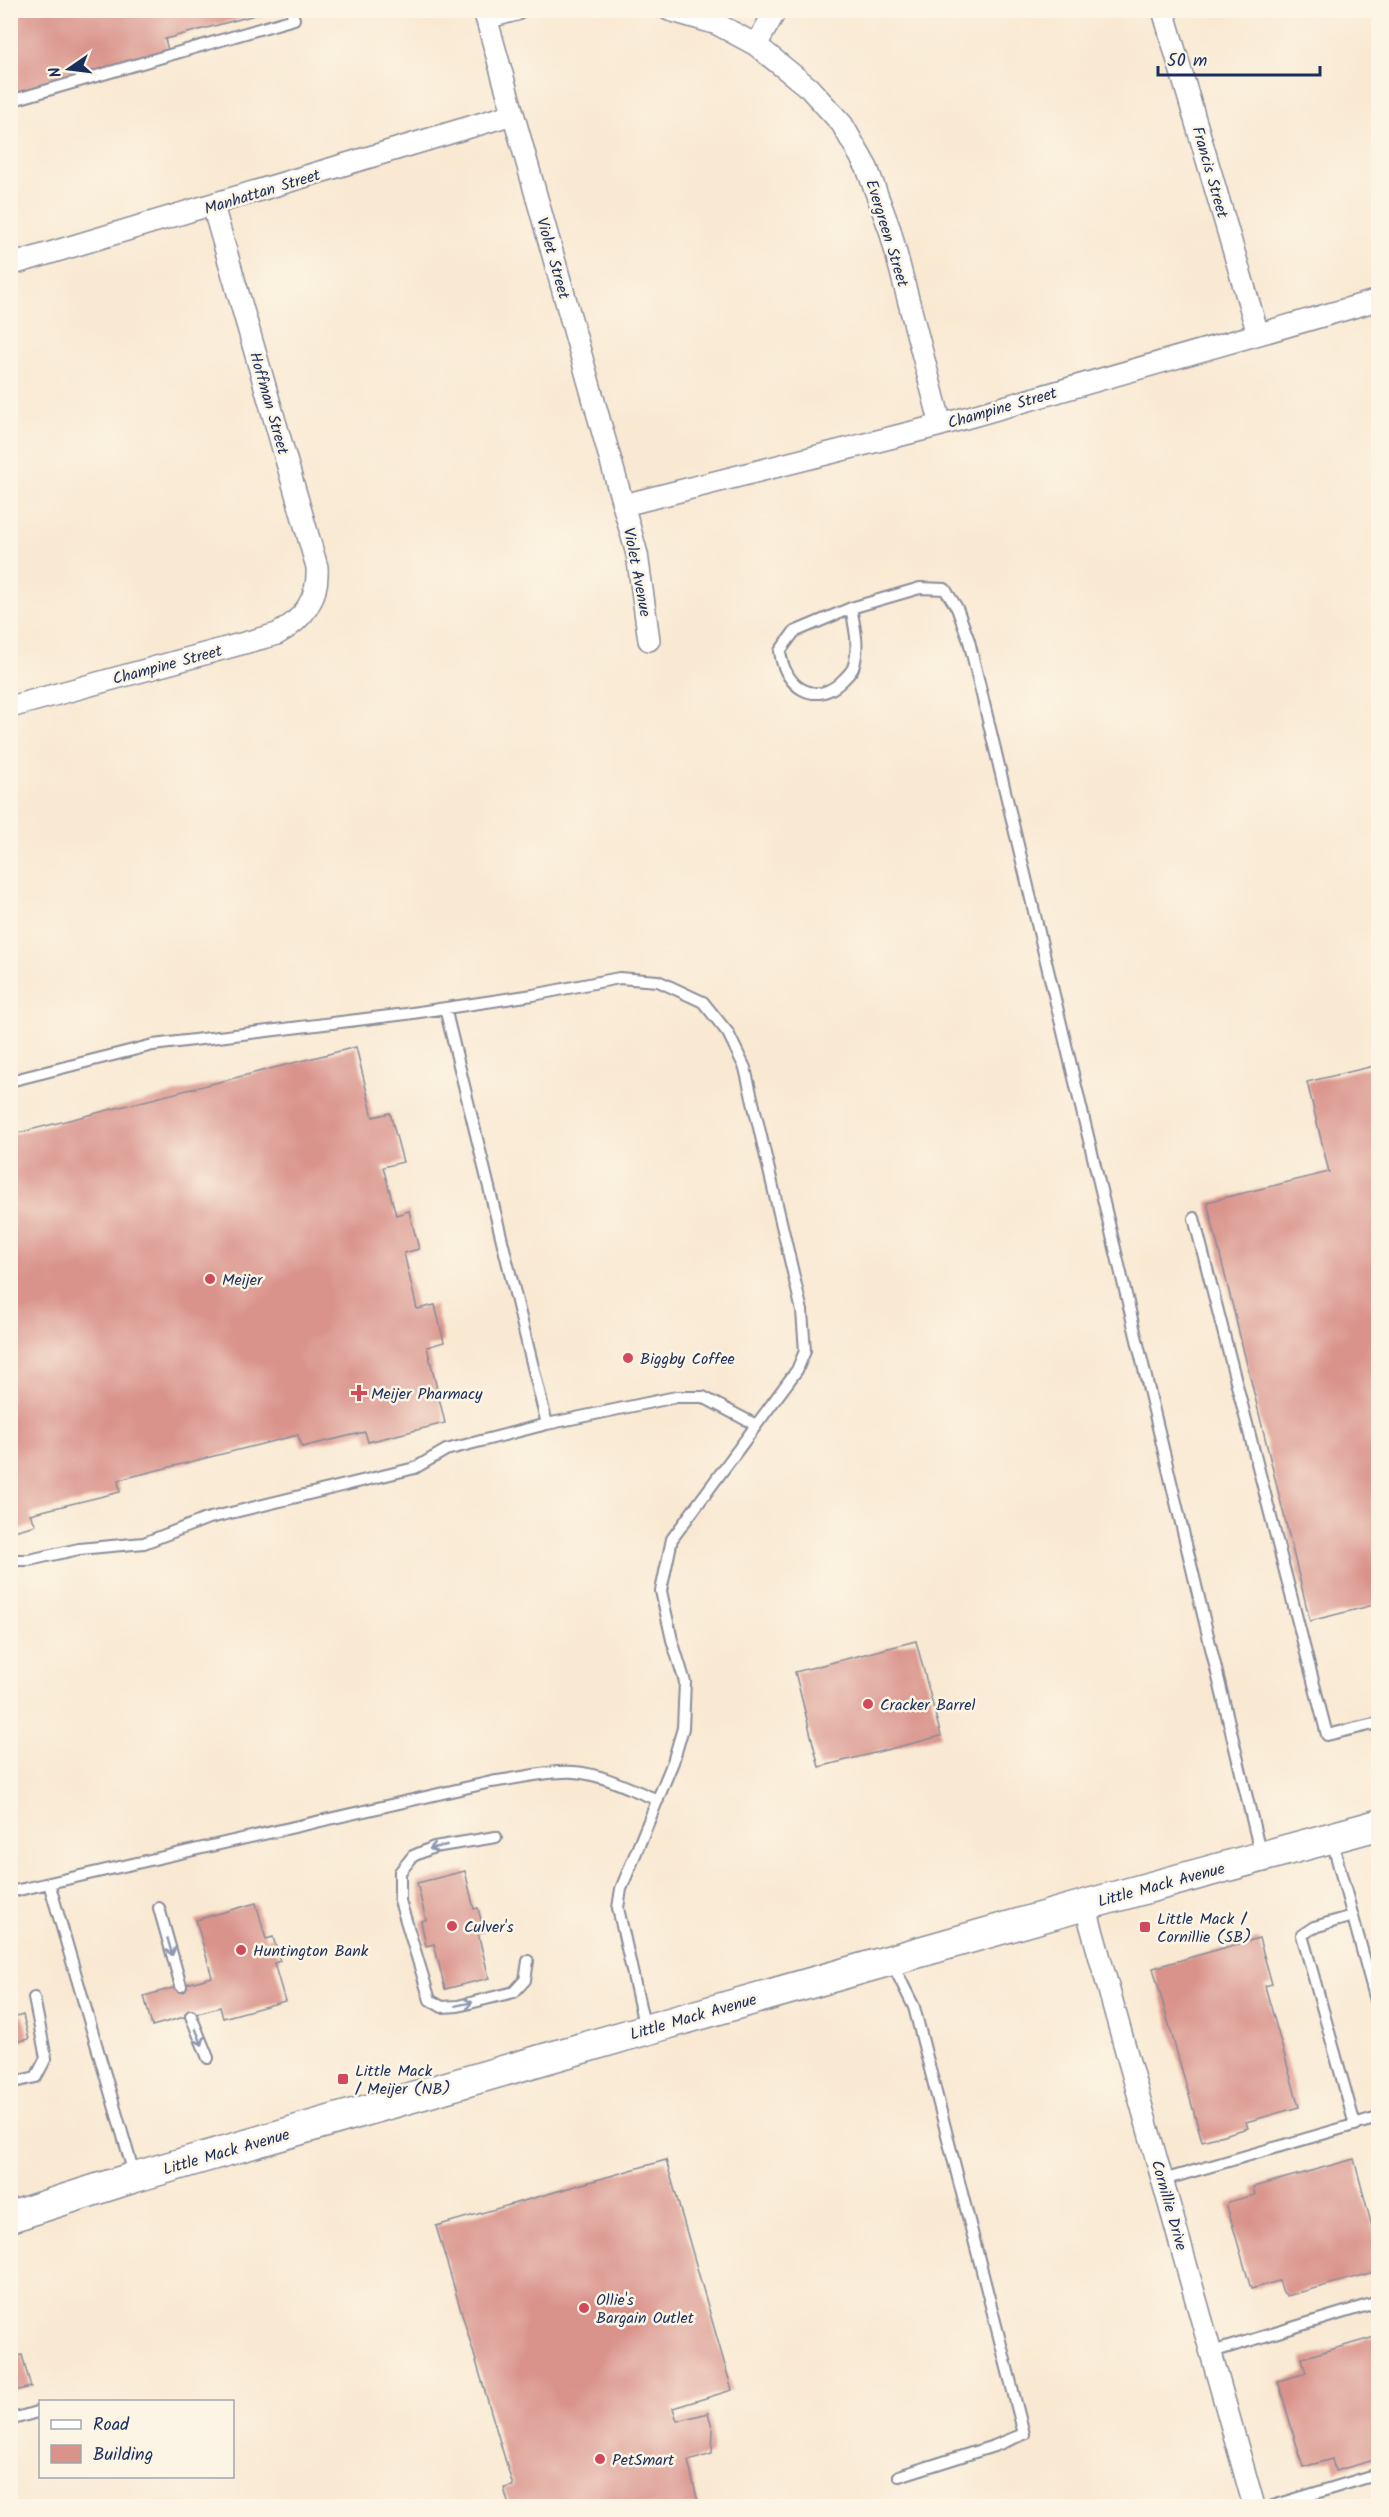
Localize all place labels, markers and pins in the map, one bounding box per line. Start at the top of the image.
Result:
place label: Meijer [222,1268,264,1293]
marker: Meijer [203,1272,217,1286]
place label: Biggby Coffee [640,1347,735,1372]
marker: Biggby Coffee [621,1351,635,1365]
place label: Meijer Pharmacy [371,1382,483,1407]
marker: Meijer Pharmacy [352,1386,366,1400]
place label: Cracker Barrel [880,1693,975,1718]
marker: Cracker Barrel [861,1697,875,1711]
place label: Little Mack / Cornillie (SB) [1157,1907,1251,1950]
place label: Culver's [464,1915,514,1940]
marker: Culver's [445,1919,459,1933]
marker: Little Mack / Cornillie (SB) [1138,1920,1152,1934]
place label: Huntington Bank [253,1939,369,1964]
marker: Huntington Bank [234,1943,248,1957]
place label: Little Mack / Meijer (NB) [355,2059,451,2102]
marker: Little Mack / Meijer (NB) [336,2072,350,2086]
place label: Ollie's Bargain Outlet [596,2288,695,2331]
marker: Ollie's Bargain Outlet [577,2301,591,2315]
place label: PetSmart [612,2448,675,2473]
marker: PetSmart [593,2452,607,2466]

